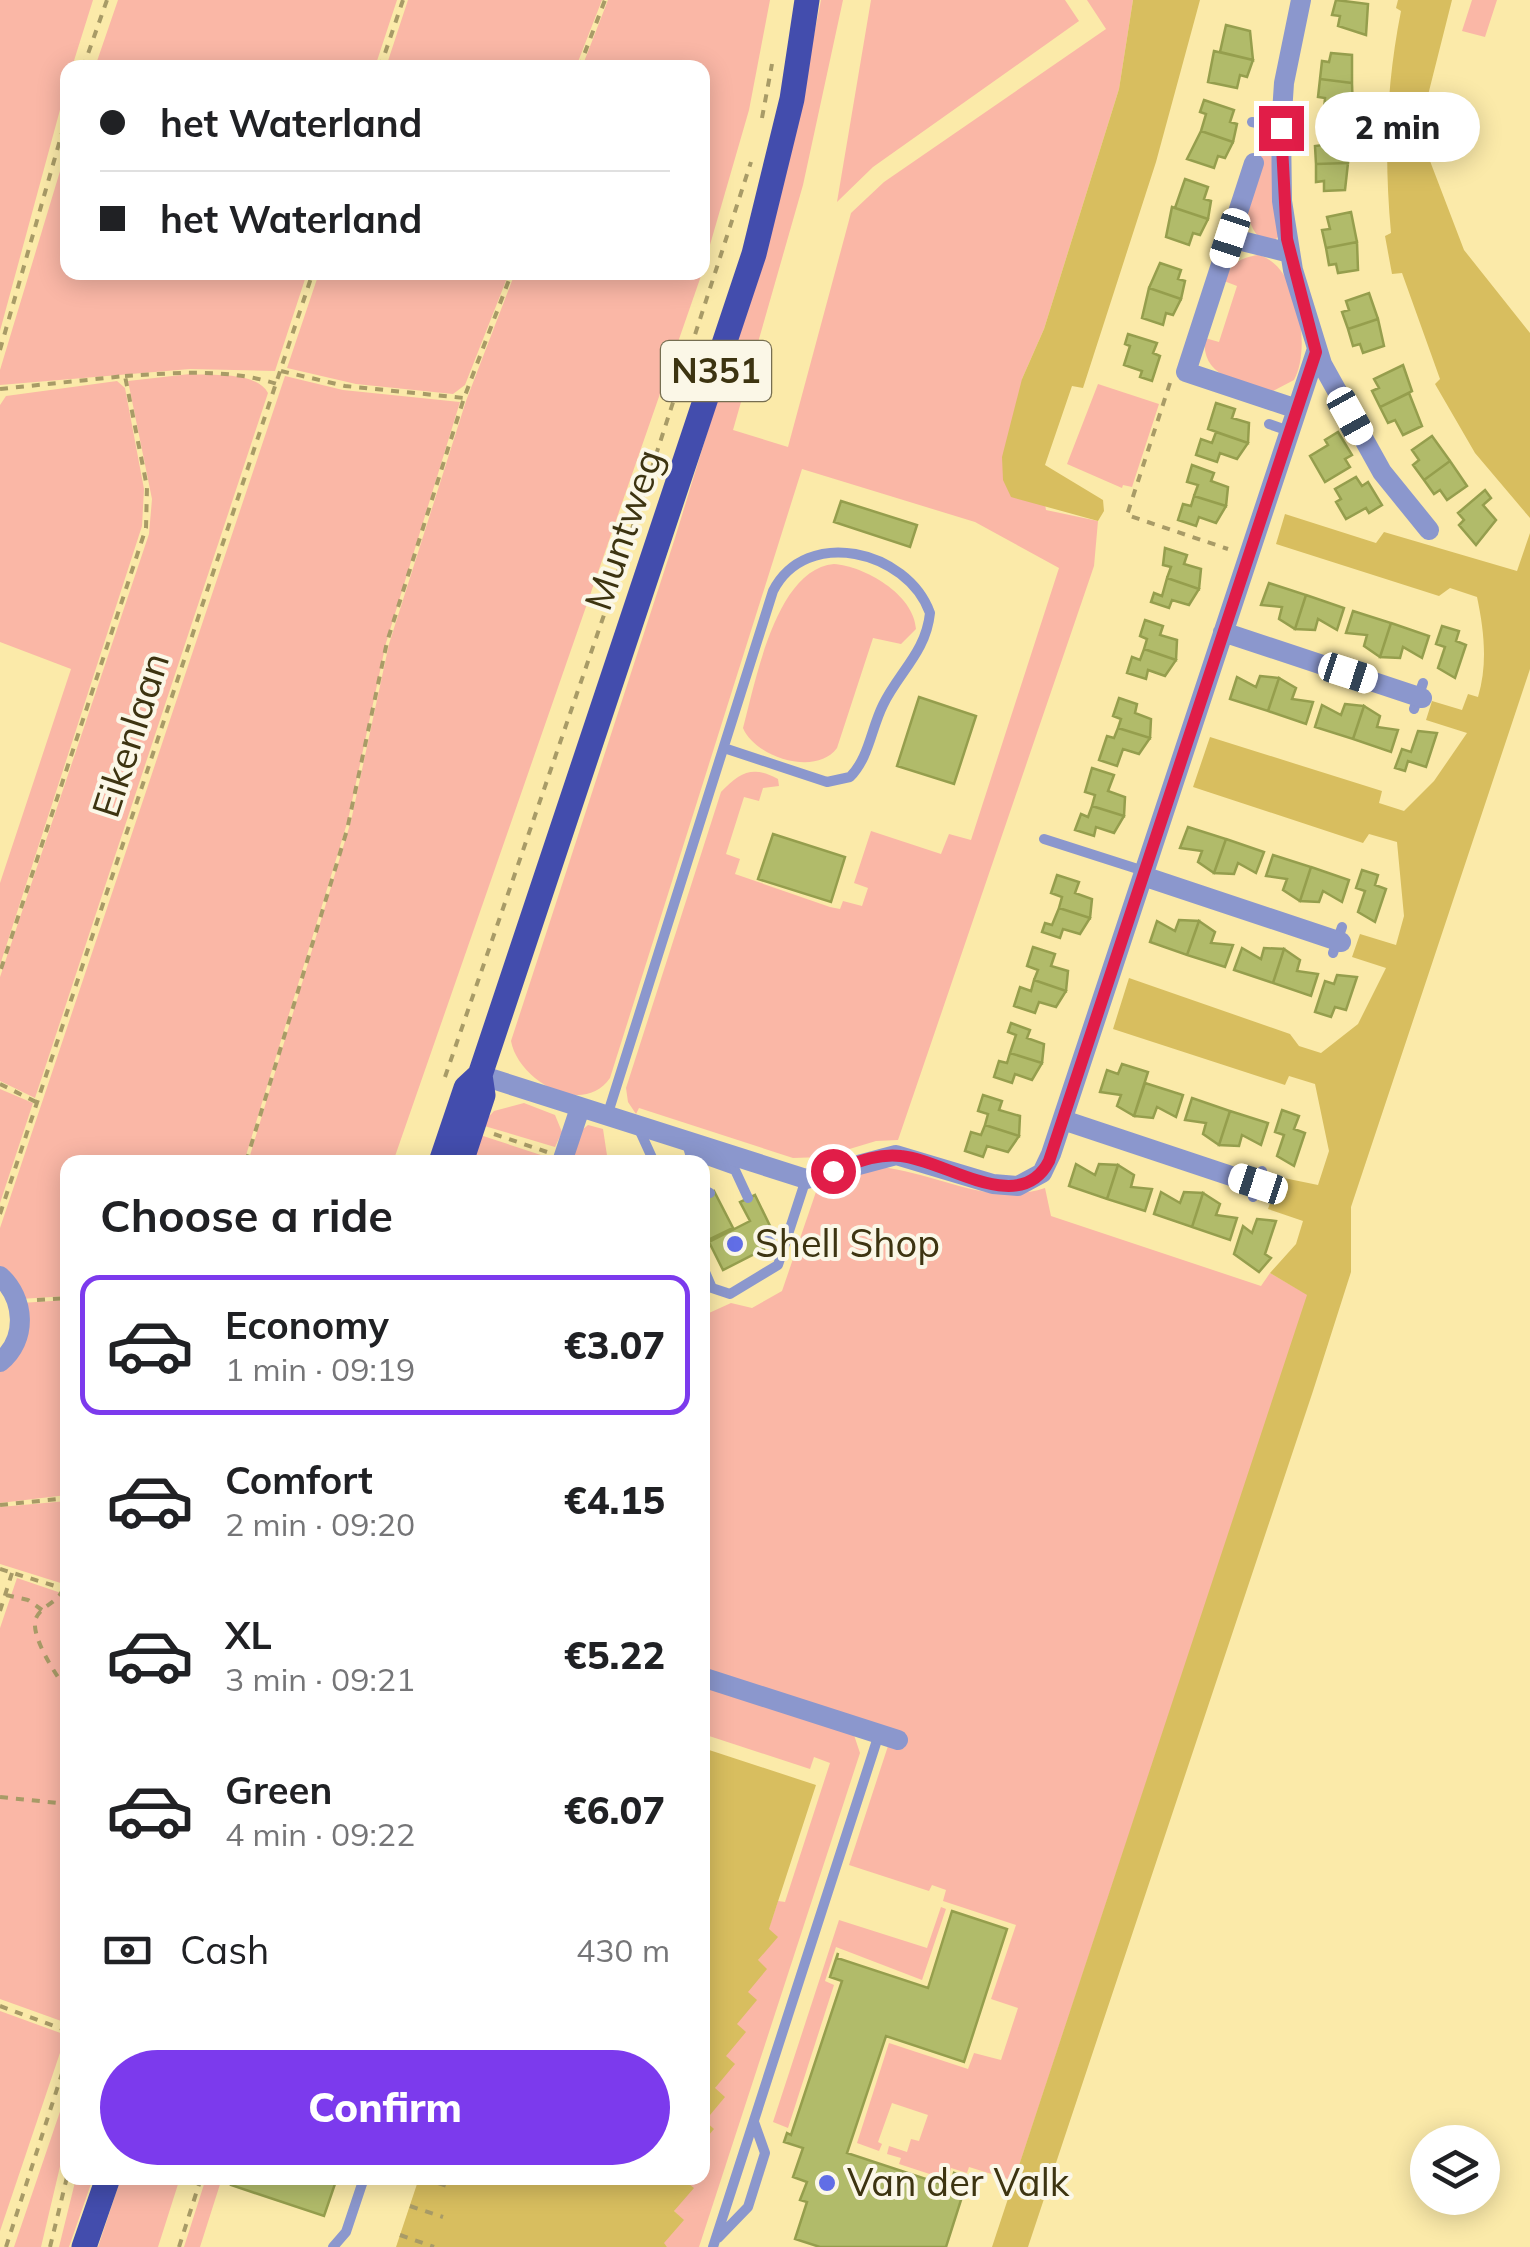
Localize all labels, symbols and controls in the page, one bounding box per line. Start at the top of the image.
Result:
callout: 2 min [1316,93,1481,163]
text: het Waterland [160,99,422,147]
route end [1259,106,1304,151]
text: 2 min [1355,107,1440,147]
text: het Waterland [160,195,422,243]
car [1206,205,1254,271]
road number: N351 [661,341,771,401]
car [1322,382,1378,450]
street label: Muntweg [573,443,673,616]
street label: Eikenlaan [81,646,179,823]
car [1315,649,1381,697]
route start [811,1149,856,1194]
car [1225,1160,1291,1208]
text: Choose a ride [100,1187,393,1243]
place label: Shell Shop [755,1219,940,1267]
marker: Shell Shop [724,1233,746,1255]
icon: car [105,1300,195,1390]
text: Economy [225,1301,389,1349]
text: €3.07 [564,1321,665,1369]
text: 1 min · 09:19 [225,1349,415,1389]
icon: car [105,1455,195,1545]
text: Comfort [225,1456,373,1504]
text: €4.15 [564,1476,665,1524]
text: 2 min · 09:20 [225,1504,415,1544]
icon: car [105,1610,195,1700]
text: XL [225,1611,272,1659]
text: €5.22 [564,1631,665,1679]
text: 3 min · 09:21 [225,1659,415,1699]
icon: car [105,1765,195,1855]
text: Green [225,1766,332,1814]
text: €6.07 [564,1786,665,1834]
text: 4 min · 09:22 [225,1814,415,1854]
icon: cash [100,1923,155,1978]
text: Cash [180,1926,269,1974]
text: 430 m [576,1930,670,1970]
button: Confirm [100,2050,670,2165]
map controls [1410,2125,1500,2215]
button: layers [1410,2125,1500,2215]
place label: Van der Valk [847,2158,1070,2206]
marker: Van der Valk [816,2172,838,2194]

